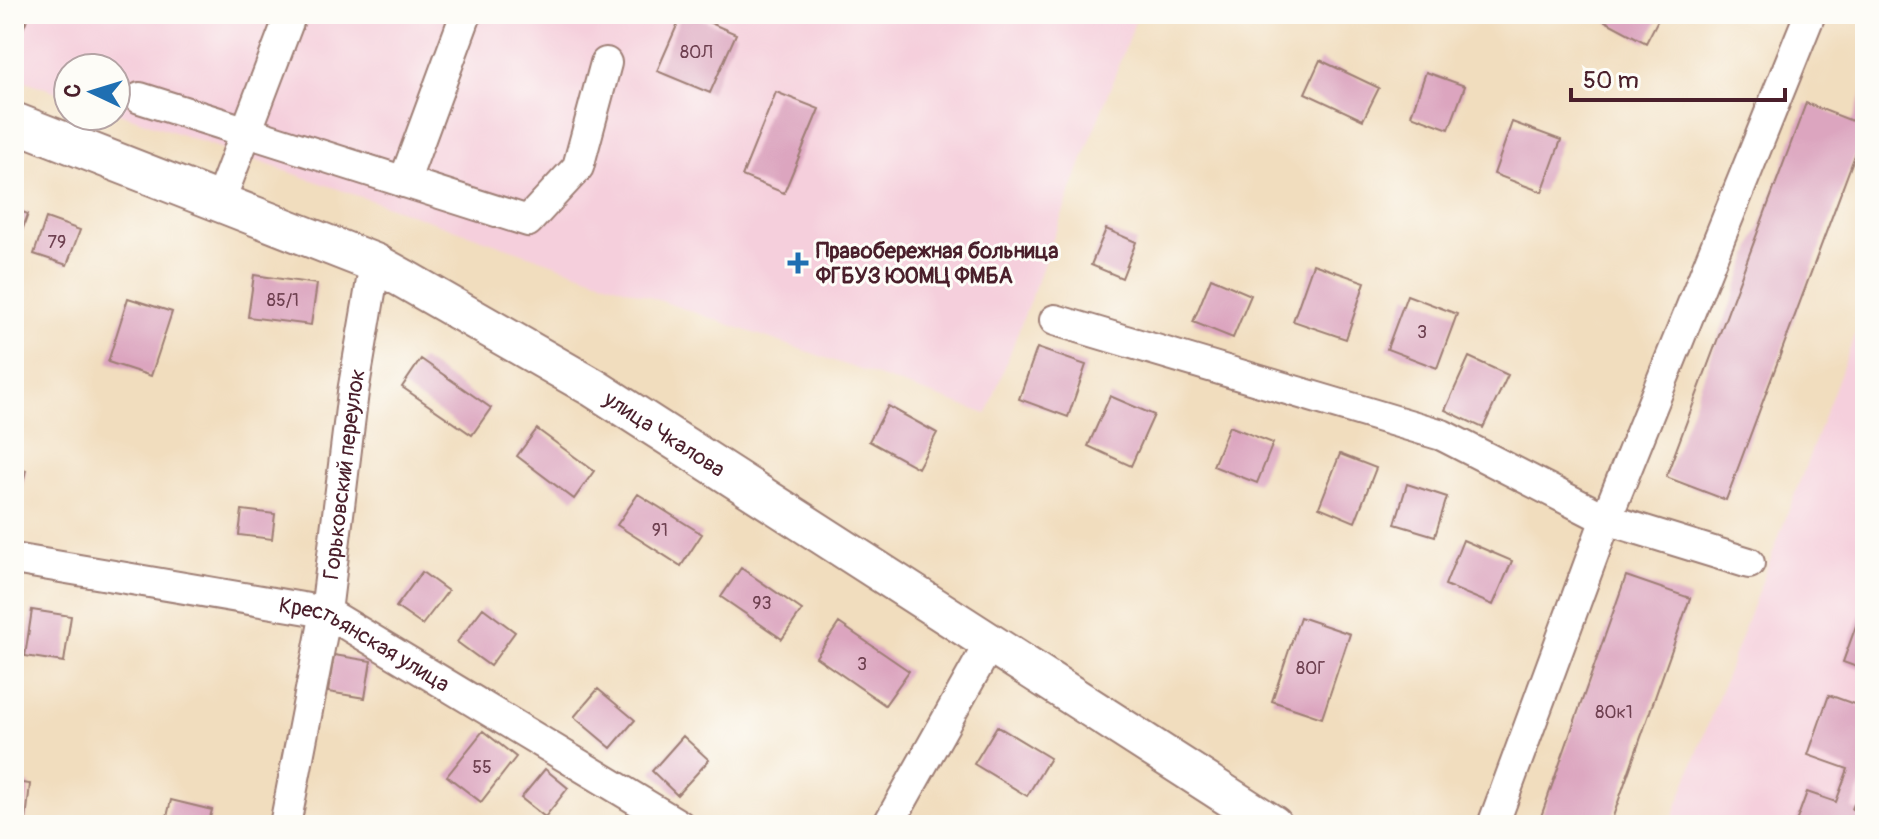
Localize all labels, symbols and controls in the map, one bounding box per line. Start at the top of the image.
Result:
house number: 80Л [680,41,713,64]
north arrow [52,52,132,132]
scale bar [1571,52,1785,102]
text: 50 m [1583,66,1639,95]
text: С [59,83,88,98]
house number: 79 [48,231,66,254]
place label: Правобережная больница ФГБУЗ ЮОМЦ ФМБА [815,237,1059,290]
marker: Правобережная больница ФГБУЗ ЮОМЦ ФМБА [787,252,809,274]
house number: 85/1 [267,289,299,312]
house number: 3 [1417,321,1427,344]
street label: Горьковский переулок [317,367,372,581]
street label: улица Чкалова [598,385,730,484]
house number: 91 [652,519,668,542]
street label: Крестьянская улица [277,591,455,698]
house number: 93 [752,592,772,615]
house number: 3 [857,653,867,676]
house number: 80Г [1296,657,1326,680]
house number: 80к1 [1595,701,1633,724]
house number: 55 [472,756,492,779]

